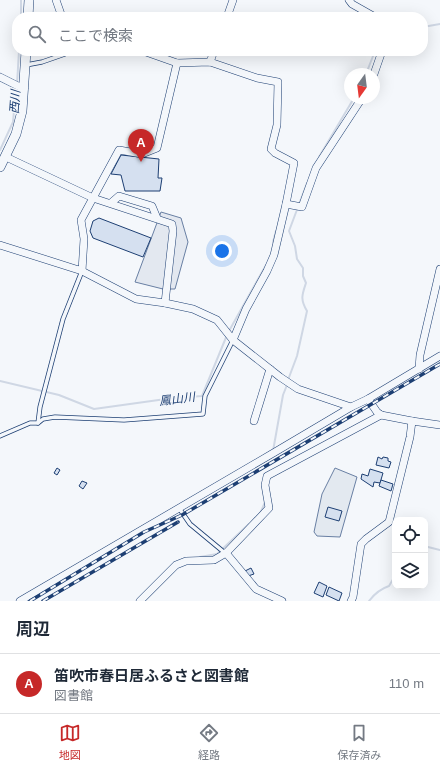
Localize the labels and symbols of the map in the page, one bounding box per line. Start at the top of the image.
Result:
north arrow [344,68,380,104]
water label: 西川 [7,88,23,114]
pin: A [128,129,154,162]
your location [212,241,232,261]
water label: 鳳山川 [158,390,198,408]

